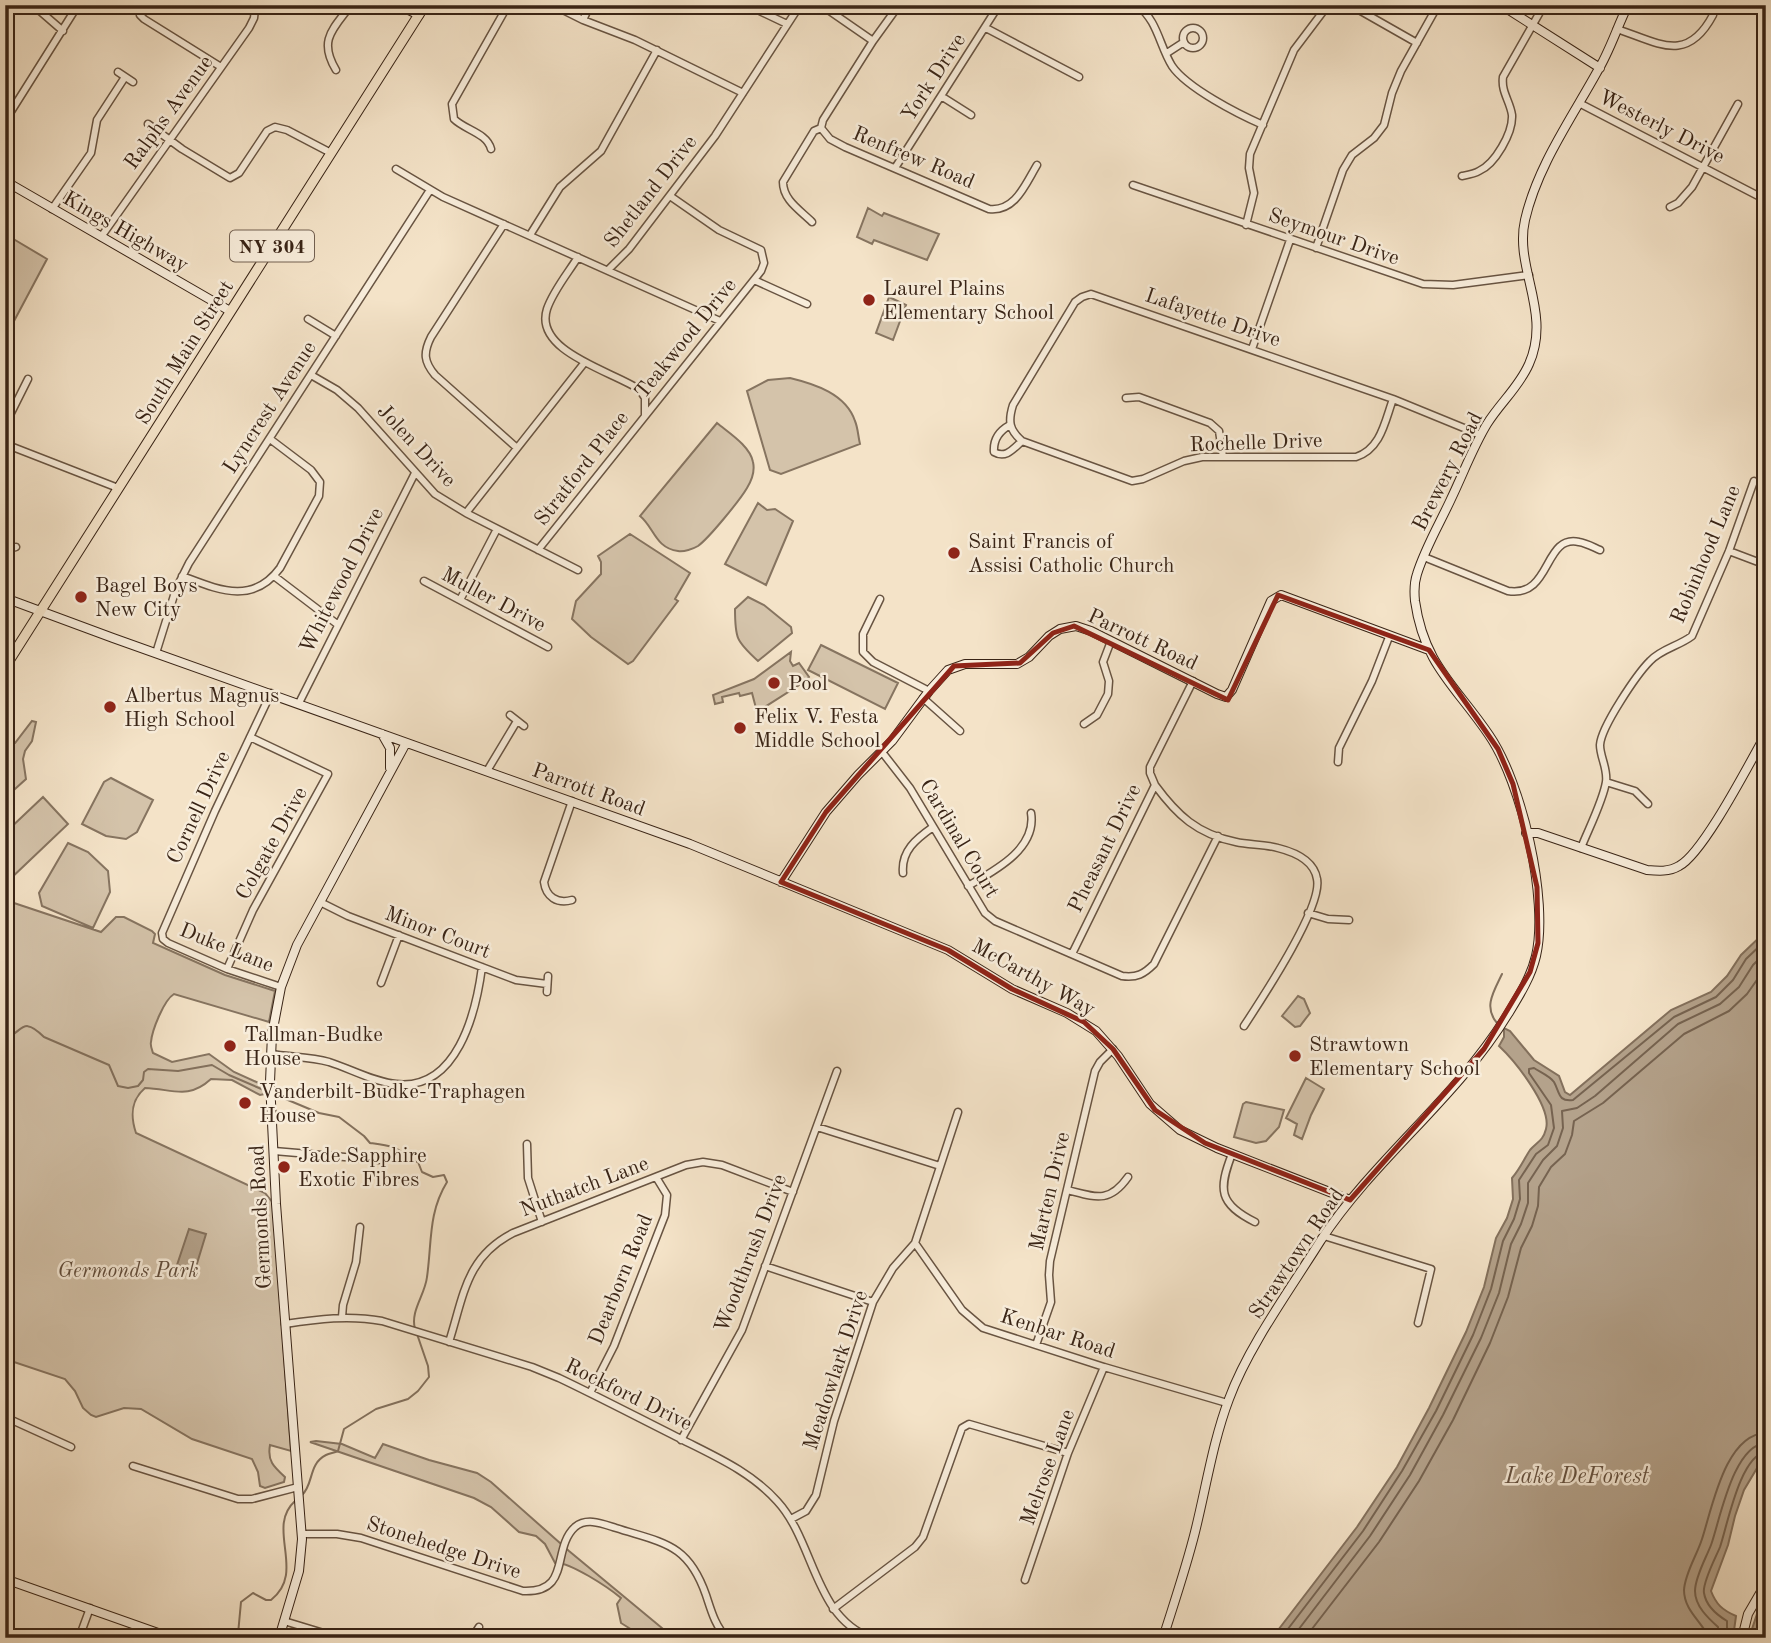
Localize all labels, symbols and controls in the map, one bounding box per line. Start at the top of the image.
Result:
street label: York Drive [898,30,970,125]
street label: Ralphs Avenue [121,52,217,174]
street label: Westerly Drive [1595,87,1728,168]
street label: Renfrew Road [849,123,977,193]
street label: Shetland Drive [601,132,701,252]
street label: Kings Highway [59,188,192,277]
street label: Seymour Drive [1265,205,1402,270]
road number: NY 304 [230,230,314,262]
street label: Teakwood Drive [631,275,741,403]
street label: South Main Street [132,277,238,429]
place label: Laurel Plains Elementary School [883,279,1054,324]
street label: Lafayette Drive [1142,285,1283,351]
marker: Laurel Plains Elementary School [861,292,877,308]
street label: Lyncrest Avenue [220,338,321,478]
street label: Jolen Drive [373,401,459,491]
street label: Stratford Place [531,408,633,530]
street label: Brewery Road [1409,409,1487,534]
street label: Rochelle Drive [1189,431,1323,456]
street label: Robinhood Lane [1668,482,1745,627]
street label: Whitewood Drive [297,505,388,657]
place label: Saint Francis of Assisi Catholic Church [968,532,1175,577]
marker: Saint Francis of Assisi Catholic Church [946,545,962,561]
street label: Muller Drive [438,564,549,637]
place label: Bagel Boys New City [95,576,198,621]
marker: Bagel Boys New City [73,589,89,605]
street label: Parrott Road [1084,606,1201,675]
place label: Pool [788,674,828,695]
marker: Pool [766,675,782,691]
place label: Albertus Magnus High School [124,686,279,731]
marker: Albertus Magnus High School [102,699,118,715]
place label: Felix V. Festa Middle School [754,707,881,752]
marker: Felix V. Festa Middle School [732,720,748,736]
street label: Cornell Drive [164,748,235,867]
street label: Parrott Road [529,760,648,821]
street label: Cardinal Court [915,776,1002,902]
street label: Pheasant Drive [1065,781,1146,916]
street label: Colgate Drive [233,784,312,904]
street label: Minor Court [382,904,493,963]
street label: Duke Lane [176,920,276,977]
street label: McCarthy Way [968,936,1099,1021]
place label: Tallman-Budke House [244,1025,383,1070]
place label: Strawtown Elementary School [1309,1035,1480,1080]
marker: Tallman-Budke House [222,1038,238,1054]
marker: Strawtown Elementary School [1287,1048,1303,1064]
place label: Vanderbilt-Budke-Traphagen House [259,1082,526,1127]
marker: Vanderbilt-Budke-Traphagen House [237,1095,253,1111]
street label: Marten Drive [1027,1130,1074,1253]
street label: Germonds Road [247,1144,276,1290]
place label: Jade Sapphire Exotic Fibres [298,1146,427,1191]
street label: Nuthatch Lane [517,1153,652,1222]
marker: Jade Sapphire Exotic Fibres [276,1159,292,1175]
street label: Woodthrush Drive [712,1172,791,1336]
street label: Strawtown Road [1246,1185,1349,1323]
street label: Dearborn Road [586,1211,657,1348]
park label: Germonds Park [57,1261,199,1282]
street label: Meadowlark Drive [801,1288,872,1453]
street label: Kenbar Road [998,1306,1118,1363]
street label: Rockford Drive [561,1355,695,1435]
street label: Melrose Lane [1018,1407,1079,1528]
water label: Lake DeForest [1504,1465,1650,1488]
street label: Stonehedge Drive [364,1514,523,1583]

